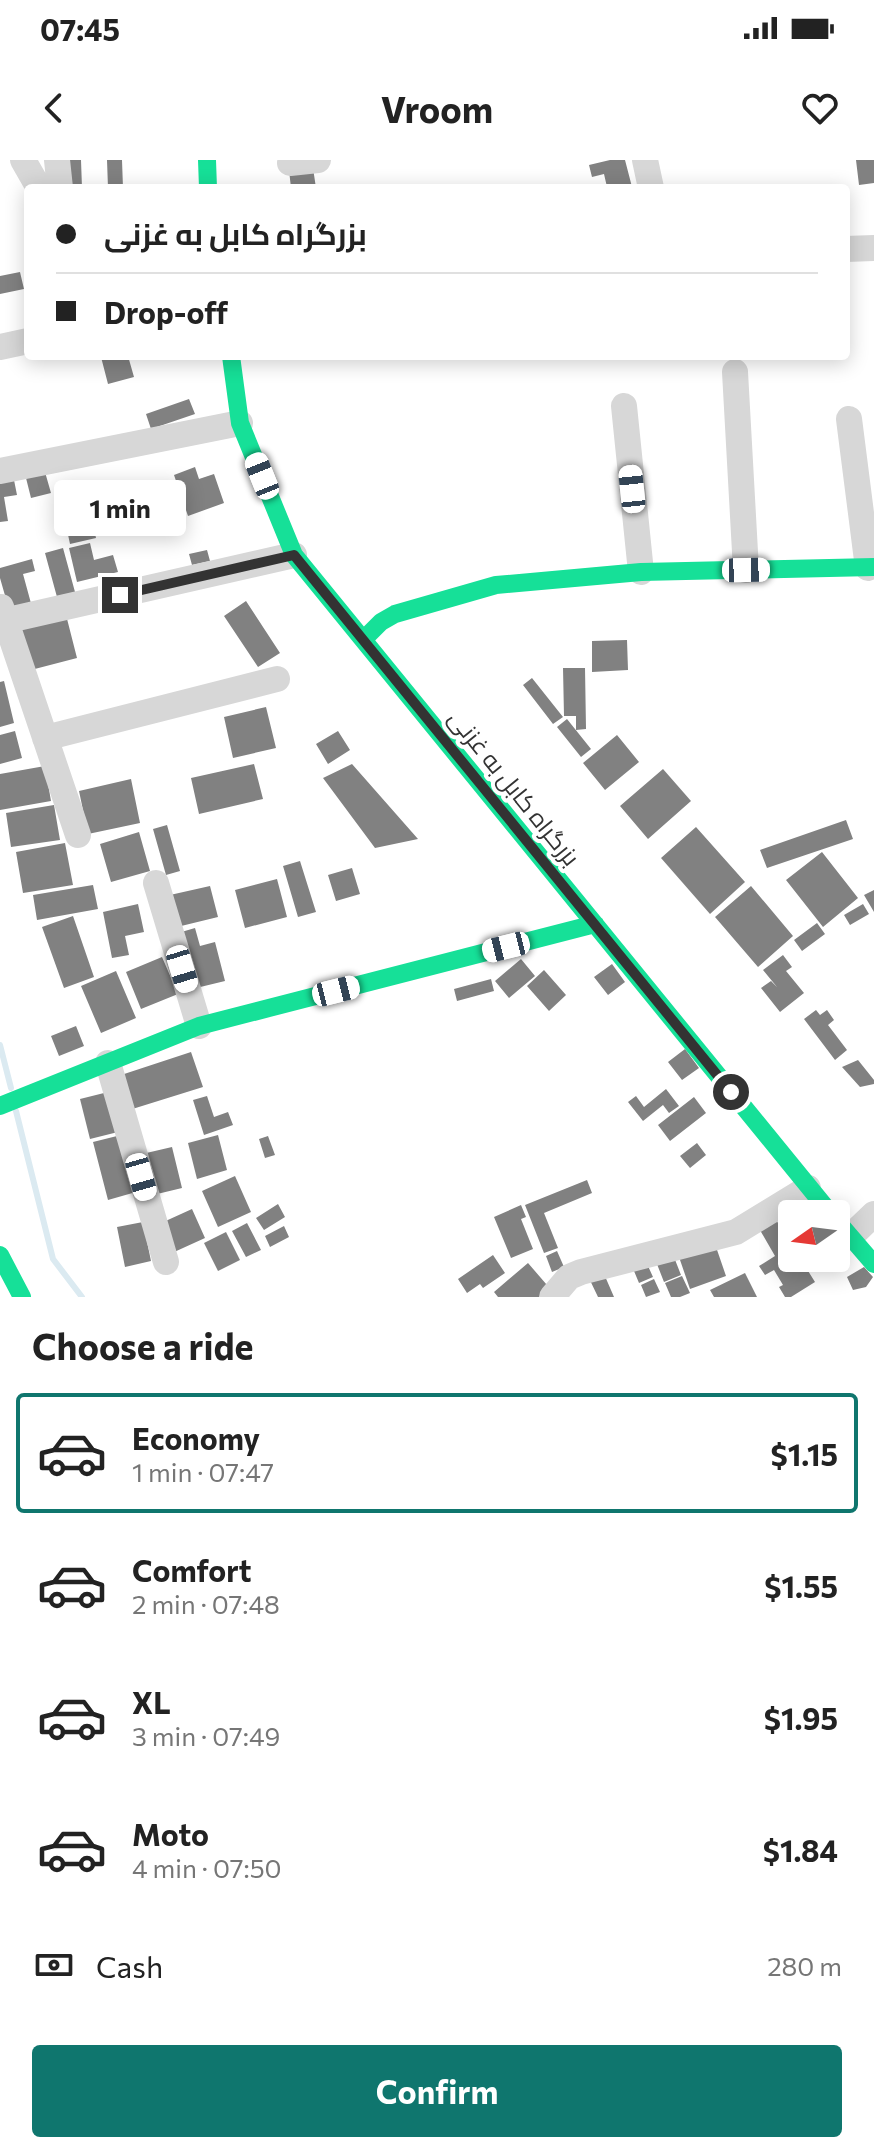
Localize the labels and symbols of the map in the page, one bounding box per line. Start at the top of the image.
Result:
car [242,449,282,503]
car [618,464,646,514]
callout: 1 min [54,479,186,535]
car [722,558,770,582]
route end [102,577,138,613]
street label: بزرگراه کابل به غزنی [442,703,587,871]
car [480,930,532,964]
car [164,943,200,995]
car [310,974,362,1008]
route start [713,1074,749,1110]
car [123,1151,159,1203]
north arrow [778,1200,850,1272]

